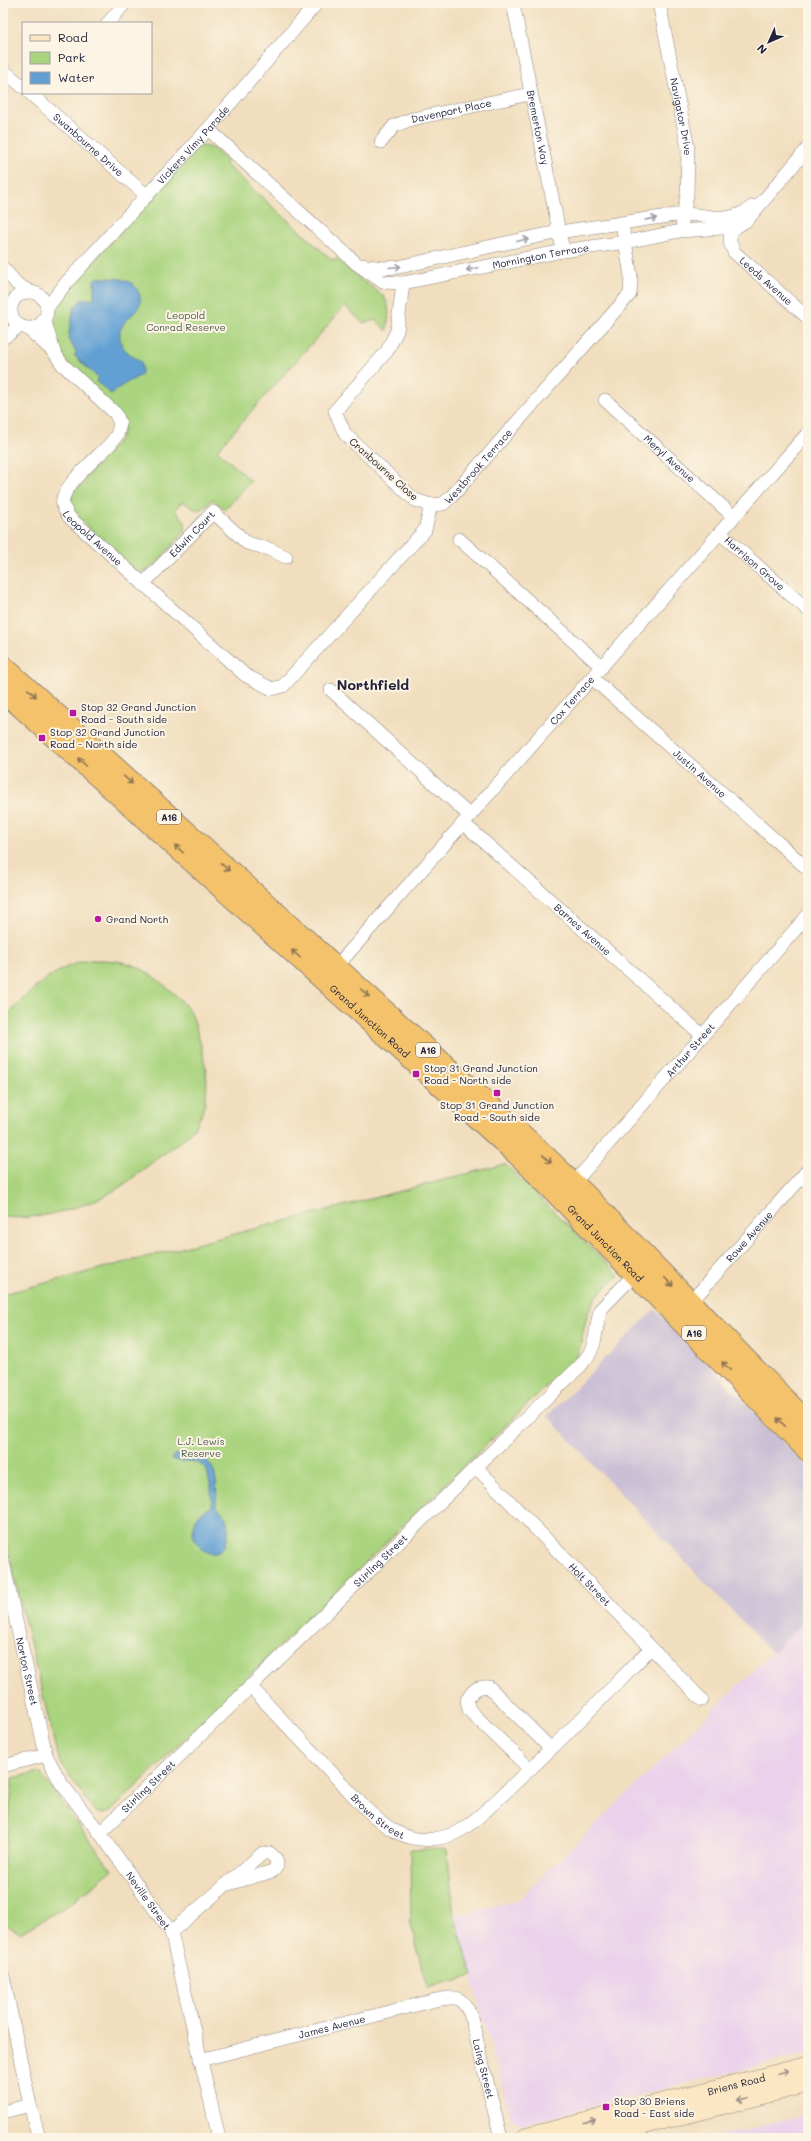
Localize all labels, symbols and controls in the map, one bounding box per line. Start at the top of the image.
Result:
legend [22,22,152,94]
north arrow [749,22,789,62]
text: Road [58,29,88,45]
text: N [753,41,770,58]
text: Park [58,49,85,65]
text: Water [58,69,95,85]
street label: Navigator Drive [667,77,695,156]
street label: Bremerton Way [524,89,552,166]
street label: Davenport Place [410,95,493,126]
street label: Vickers Vimy Parade [153,102,232,187]
street label: Swanbourne Drive [50,110,127,179]
one-way arrow [644,215,657,223]
one-way arrow [516,236,529,244]
street label: Mornington Terrace [491,240,590,272]
street label: Leeds Avenue [737,253,796,308]
one-way arrow [388,263,401,270]
one-way arrow [466,265,479,273]
park label: Leopold Conrad Reserve [146,308,226,334]
street label: Westbrook Terrace [441,426,515,507]
street label: Meryl Avenue [641,431,698,485]
street label: Cranbourne Close [347,434,421,504]
street label: Leopold Avenue [60,508,126,569]
street label: Edwin Court [166,508,218,560]
street label: Harrison Grove [721,533,788,594]
street label: Cox Terrace [546,673,597,728]
district label: Northfield [337,675,409,694]
one-way arrow [27,688,37,697]
place label: Stop 32 Grand Junction Road - South side [81,700,196,726]
marker: Stop 32 Grand Junction Road - South side [68,708,78,718]
place label: Stop 32 Grand Junction Road - North side [50,725,165,751]
marker: Stop 32 Grand Junction Road - North side [37,733,47,743]
street label: Justin Avenue [670,746,730,801]
one-way arrow [77,757,87,766]
one-way arrow [123,775,133,785]
road number: A16 [157,810,181,824]
one-way arrow [173,844,184,853]
one-way arrow [220,862,230,872]
street label: Barnes Avenue [551,900,614,958]
place label: Grand North [106,912,168,926]
marker: Grand North [93,914,103,924]
one-way arrow [291,950,301,959]
street label: Grand Junction Road [327,981,413,1061]
one-way arrow [360,989,370,998]
street label: Arthur Street [663,1020,718,1080]
road number: A16 [416,1043,440,1057]
place label: Stop 31 Grand Junction Road - North side [424,1061,538,1087]
marker: Stop 31 Grand Junction Road - North side [411,1069,421,1079]
marker: Stop 31 Grand Junction Road - South side [492,1088,502,1098]
place label: Stop 31 Grand Junction Road - South side [440,1098,554,1124]
one-way arrow [542,1154,552,1164]
street label: Grand Junction Road [564,1201,647,1285]
street label: Rowe Avenue [723,1208,776,1265]
one-way arrow [665,1277,674,1287]
road number: A16 [682,1326,706,1340]
one-way arrow [722,1361,731,1371]
one-way arrow [776,1417,786,1427]
park label: L.J. Lewis Reserve [178,1434,225,1460]
street label: Stirling Street [350,1531,410,1590]
street label: Holt Street [566,1560,614,1609]
street label: Norton Street [13,1636,42,1707]
street label: Stirling Street [118,1757,178,1816]
street label: Brown Street [348,1790,407,1842]
street label: Neville Street [123,1869,174,1932]
street label: James Avenue [297,2011,367,2042]
street label: Laing Street [470,2037,498,2100]
one-way arrow [777,2068,790,2075]
street label: Briens Road [706,2070,767,2098]
place label: Stop 30 Briens Road - East side [614,2094,694,2120]
one-way arrow [737,2096,750,2103]
marker: Stop 30 Briens Road - East side [601,2102,611,2112]
one-way arrow [583,2117,596,2125]

